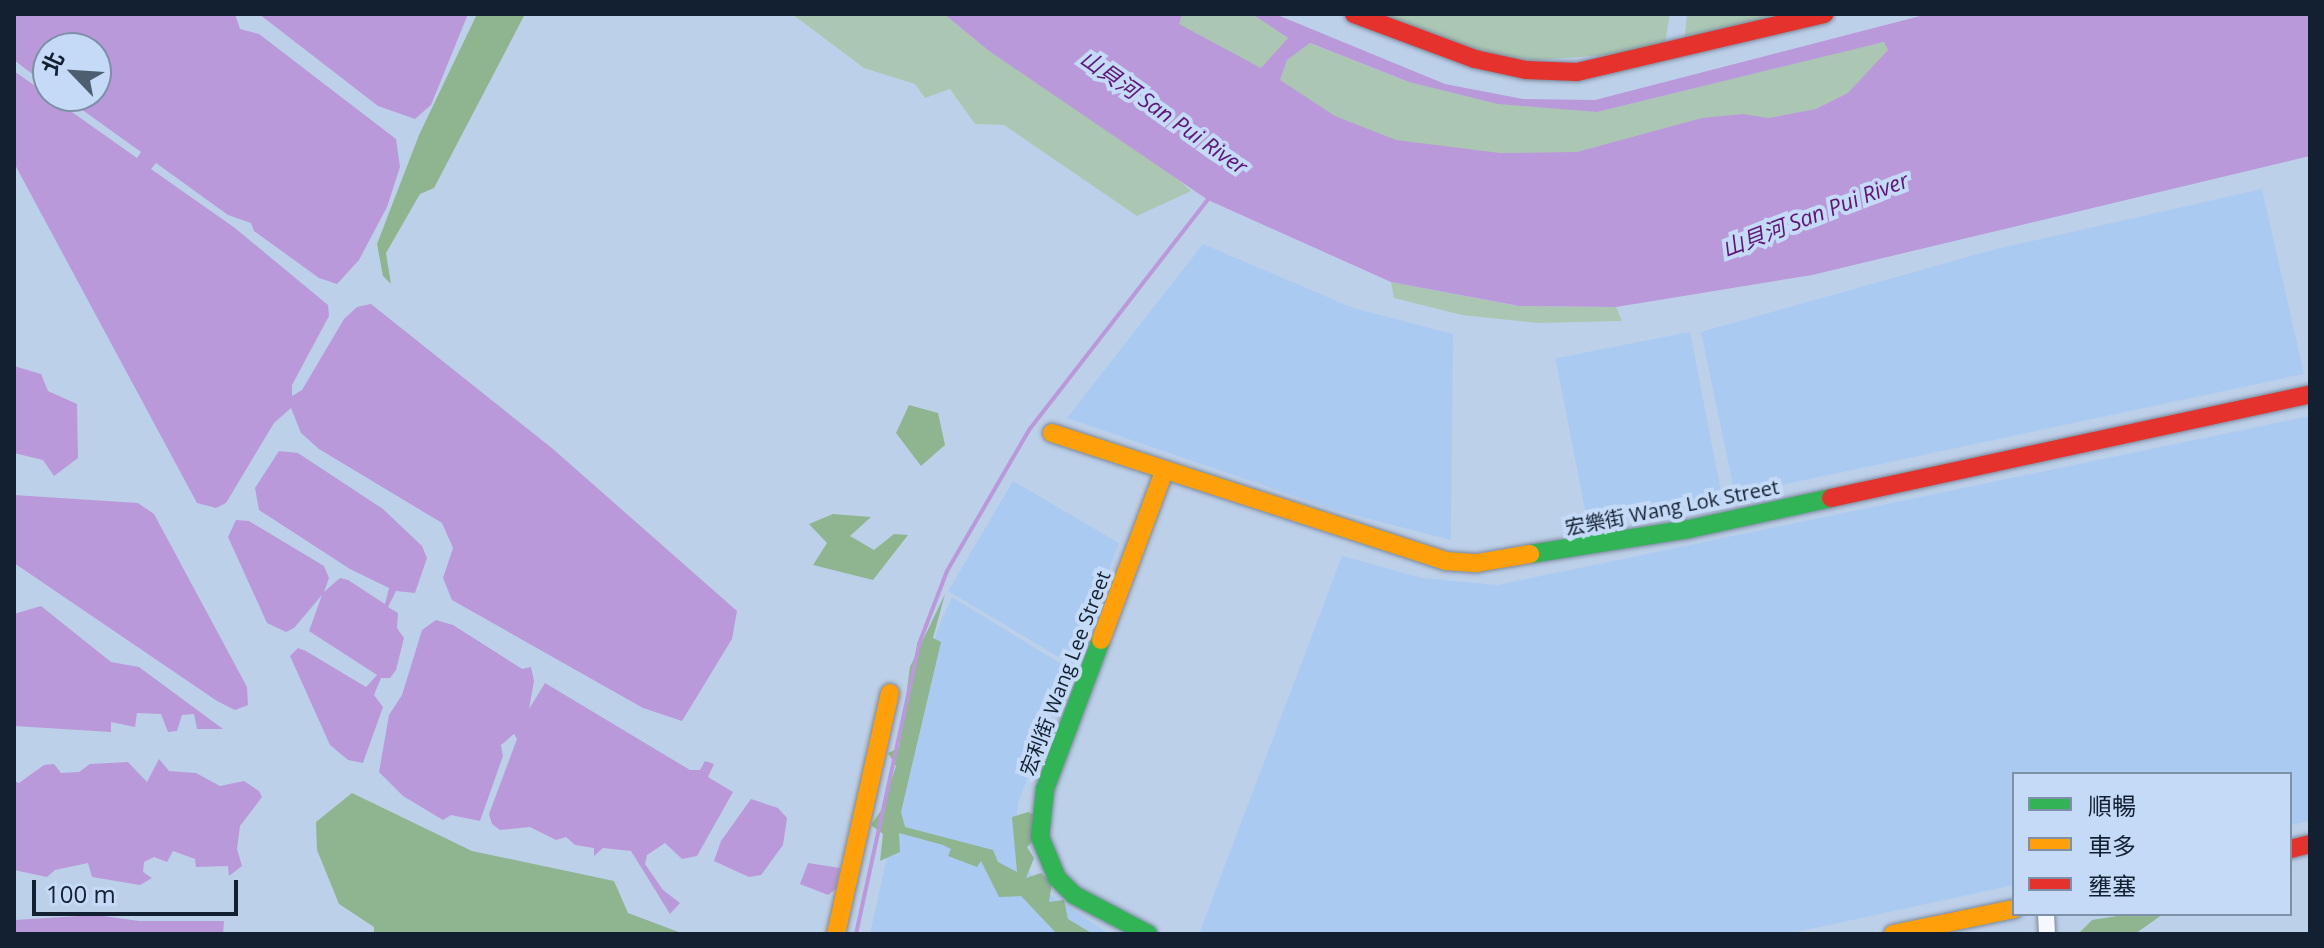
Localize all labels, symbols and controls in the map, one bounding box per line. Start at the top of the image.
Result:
north arrow [32,32,112,112]
water label: 山貝河 San Pui River [1075,44,1253,180]
text: 北 [34,46,70,79]
water label: 山貝河 San Pui River [1718,166,1912,262]
street label: 宏樂街 Wang Lok Street [1563,475,1781,539]
street label: 宏利街 Wang Lee Street [1015,567,1115,779]
legend [2012,772,2292,916]
text: 順暢 [2088,789,2136,822]
text: 車多 [2088,829,2136,862]
scale bar [36,864,242,914]
text: 壅塞 [2088,869,2136,902]
text: 100 m [46,877,116,910]

